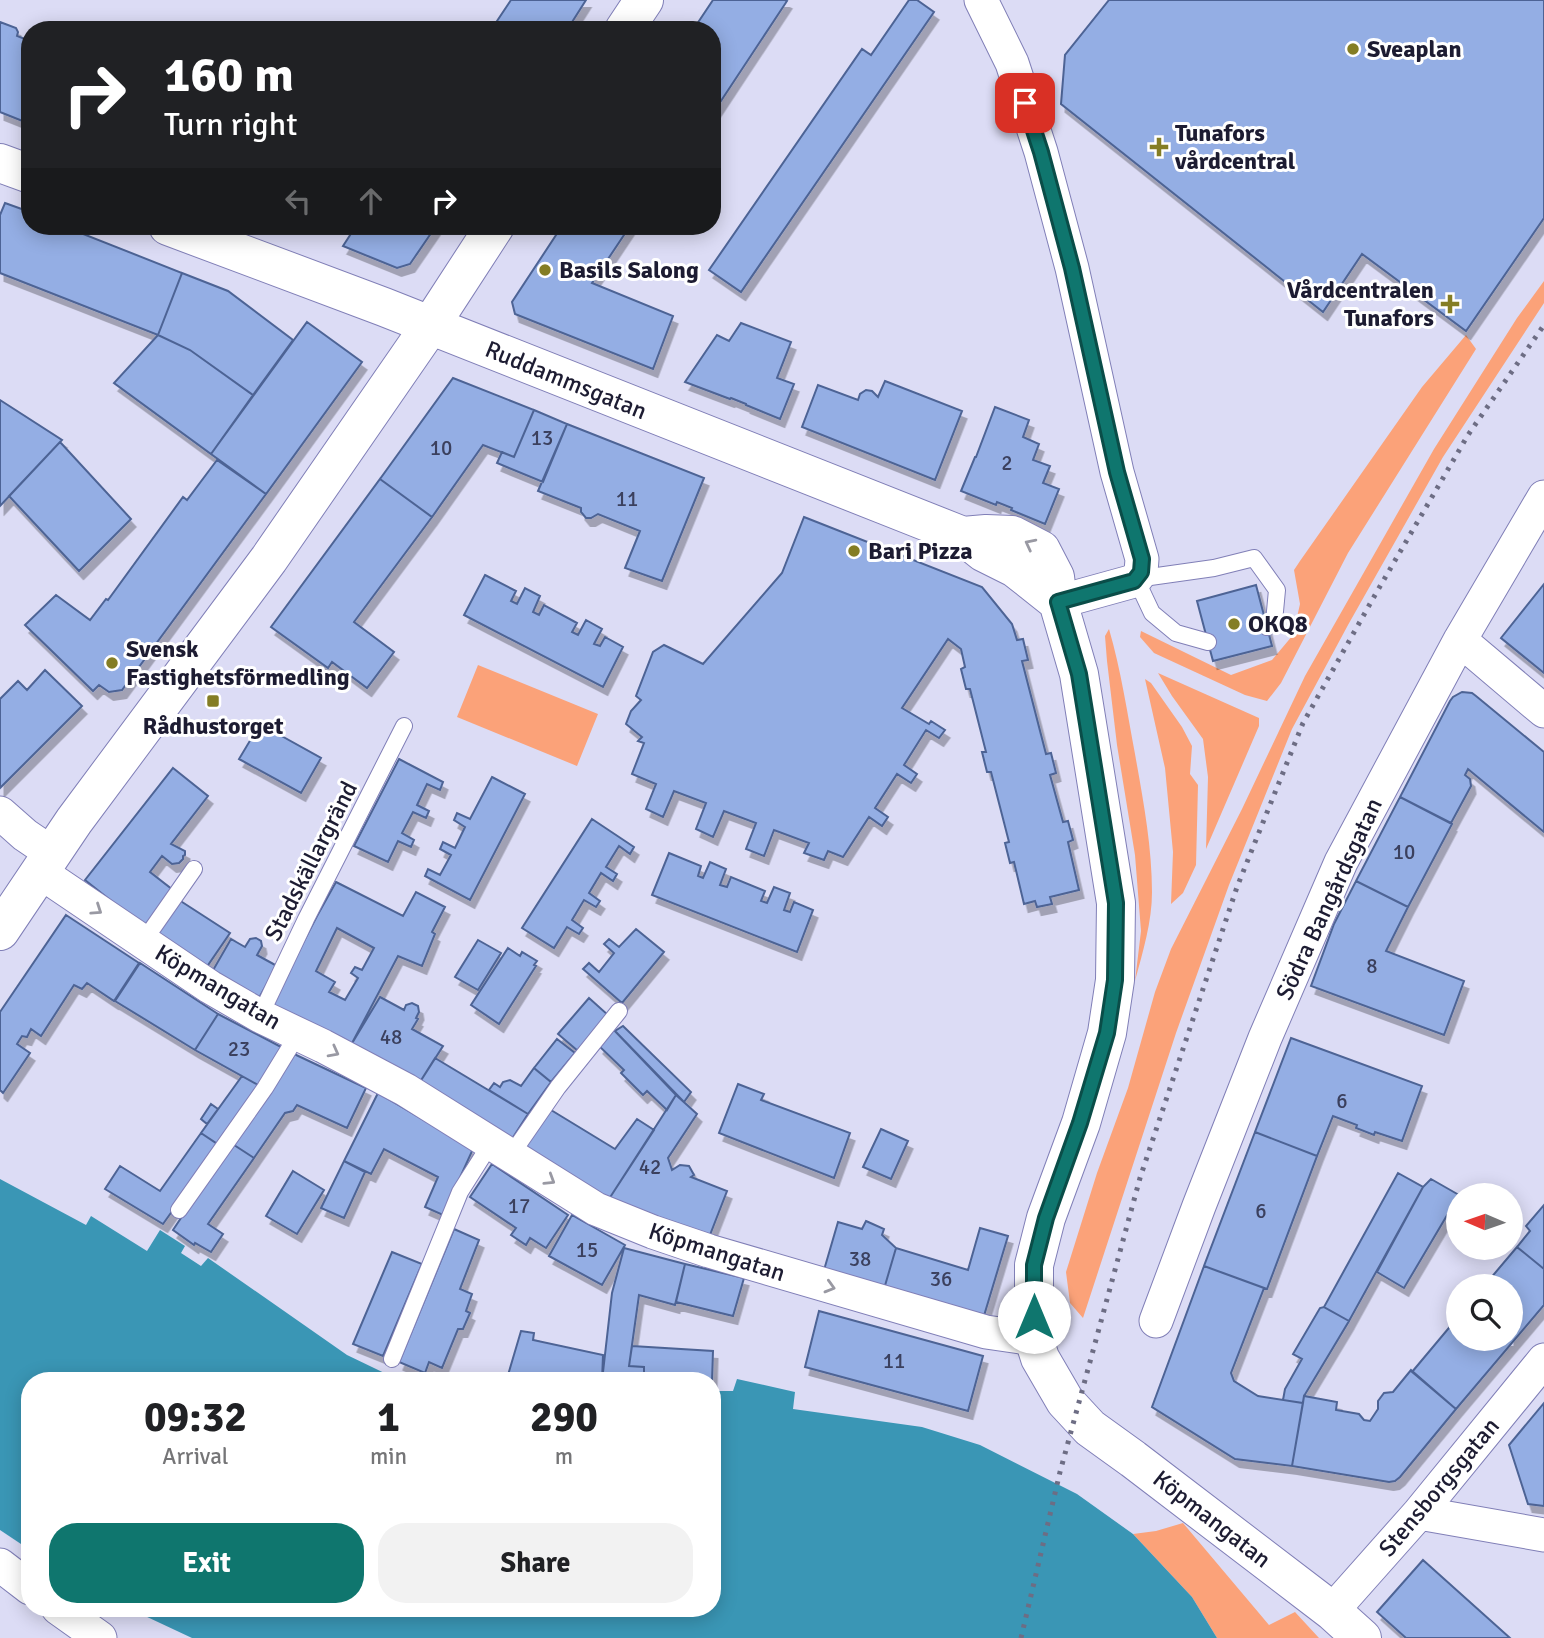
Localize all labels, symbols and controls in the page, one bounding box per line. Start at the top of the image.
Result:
place label: Sveaplan [1367,34,1462,64]
marker: Sveaplan [1345,41,1361,57]
text: 160 m [164,45,294,105]
icon: right [49,49,140,140]
pin [995,73,1055,133]
icon: arrive [1006,84,1044,122]
text: Turn right [164,105,297,144]
place label: Tunafors vårdcentral [1174,118,1296,176]
marker: Tunafors vårdcentral [1149,137,1169,157]
icon: left [279,182,317,220]
icon: ahead [352,182,390,220]
icon: right [425,182,463,220]
place label: Basils Salong [559,255,699,285]
marker: Basils Salong [537,262,553,278]
place label: Vårdcentralen Tunafors [1287,275,1434,333]
marker: Vårdcentralen Tunafors [1440,294,1460,314]
street label: Ruddammsgatan [481,334,651,426]
house number: 13 [531,425,553,451]
house number: 10 [430,435,452,461]
house number: 2 [1001,450,1013,476]
house number: 11 [616,486,638,512]
place label: Bari Pizza [868,536,973,566]
one-way arrow [1025,539,1037,553]
marker: Bari Pizza [846,543,862,559]
place label: OKQ8 [1248,609,1308,639]
marker: OKQ8 [1226,616,1242,632]
place label: Svensk Fastighetsförmedling [126,634,350,692]
marker: Svensk Fastighetsförmedling [104,655,120,671]
marker: Rådhustorget [205,693,221,709]
place label: Rådhustorget [143,711,283,741]
street label: Stadskällargränd [258,776,364,946]
street label: Södra Bangårdsgatan [1269,793,1389,1005]
house number: 10 [1393,839,1415,865]
one-way arrow [89,902,102,915]
street label: Köpmangatan [150,938,286,1036]
house number: 8 [1366,953,1378,979]
house number: 48 [380,1024,402,1050]
house number: 23 [228,1036,250,1062]
one-way arrow [326,1043,339,1057]
house number: 6 [1336,1088,1348,1114]
house number: 42 [639,1154,661,1180]
one-way arrow [543,1172,556,1185]
north arrow [1446,1183,1522,1260]
map controls [1446,1183,1523,1351]
house number: 17 [508,1193,530,1219]
house number: 6 [1255,1198,1267,1224]
street label: Köpmangatan [645,1216,789,1288]
house number: 15 [576,1237,598,1263]
house number: 38 [849,1246,871,1272]
house number: 36 [930,1266,952,1292]
button: search [1446,1274,1523,1351]
one-way arrow [824,1278,836,1293]
position arrow [997,1280,1071,1354]
house number: 11 [883,1348,905,1374]
text: 09:32 [144,1392,247,1443]
text: 1 [377,1392,400,1443]
text: 290 [530,1392,598,1443]
street label: Stensborgsgatan [1372,1411,1506,1563]
text: Arrival [162,1442,229,1471]
text: min [370,1442,407,1471]
text: m [555,1442,573,1471]
street label: Köpmangatan [1147,1464,1277,1574]
button: Exit [49,1523,364,1603]
button: Share [378,1523,693,1603]

